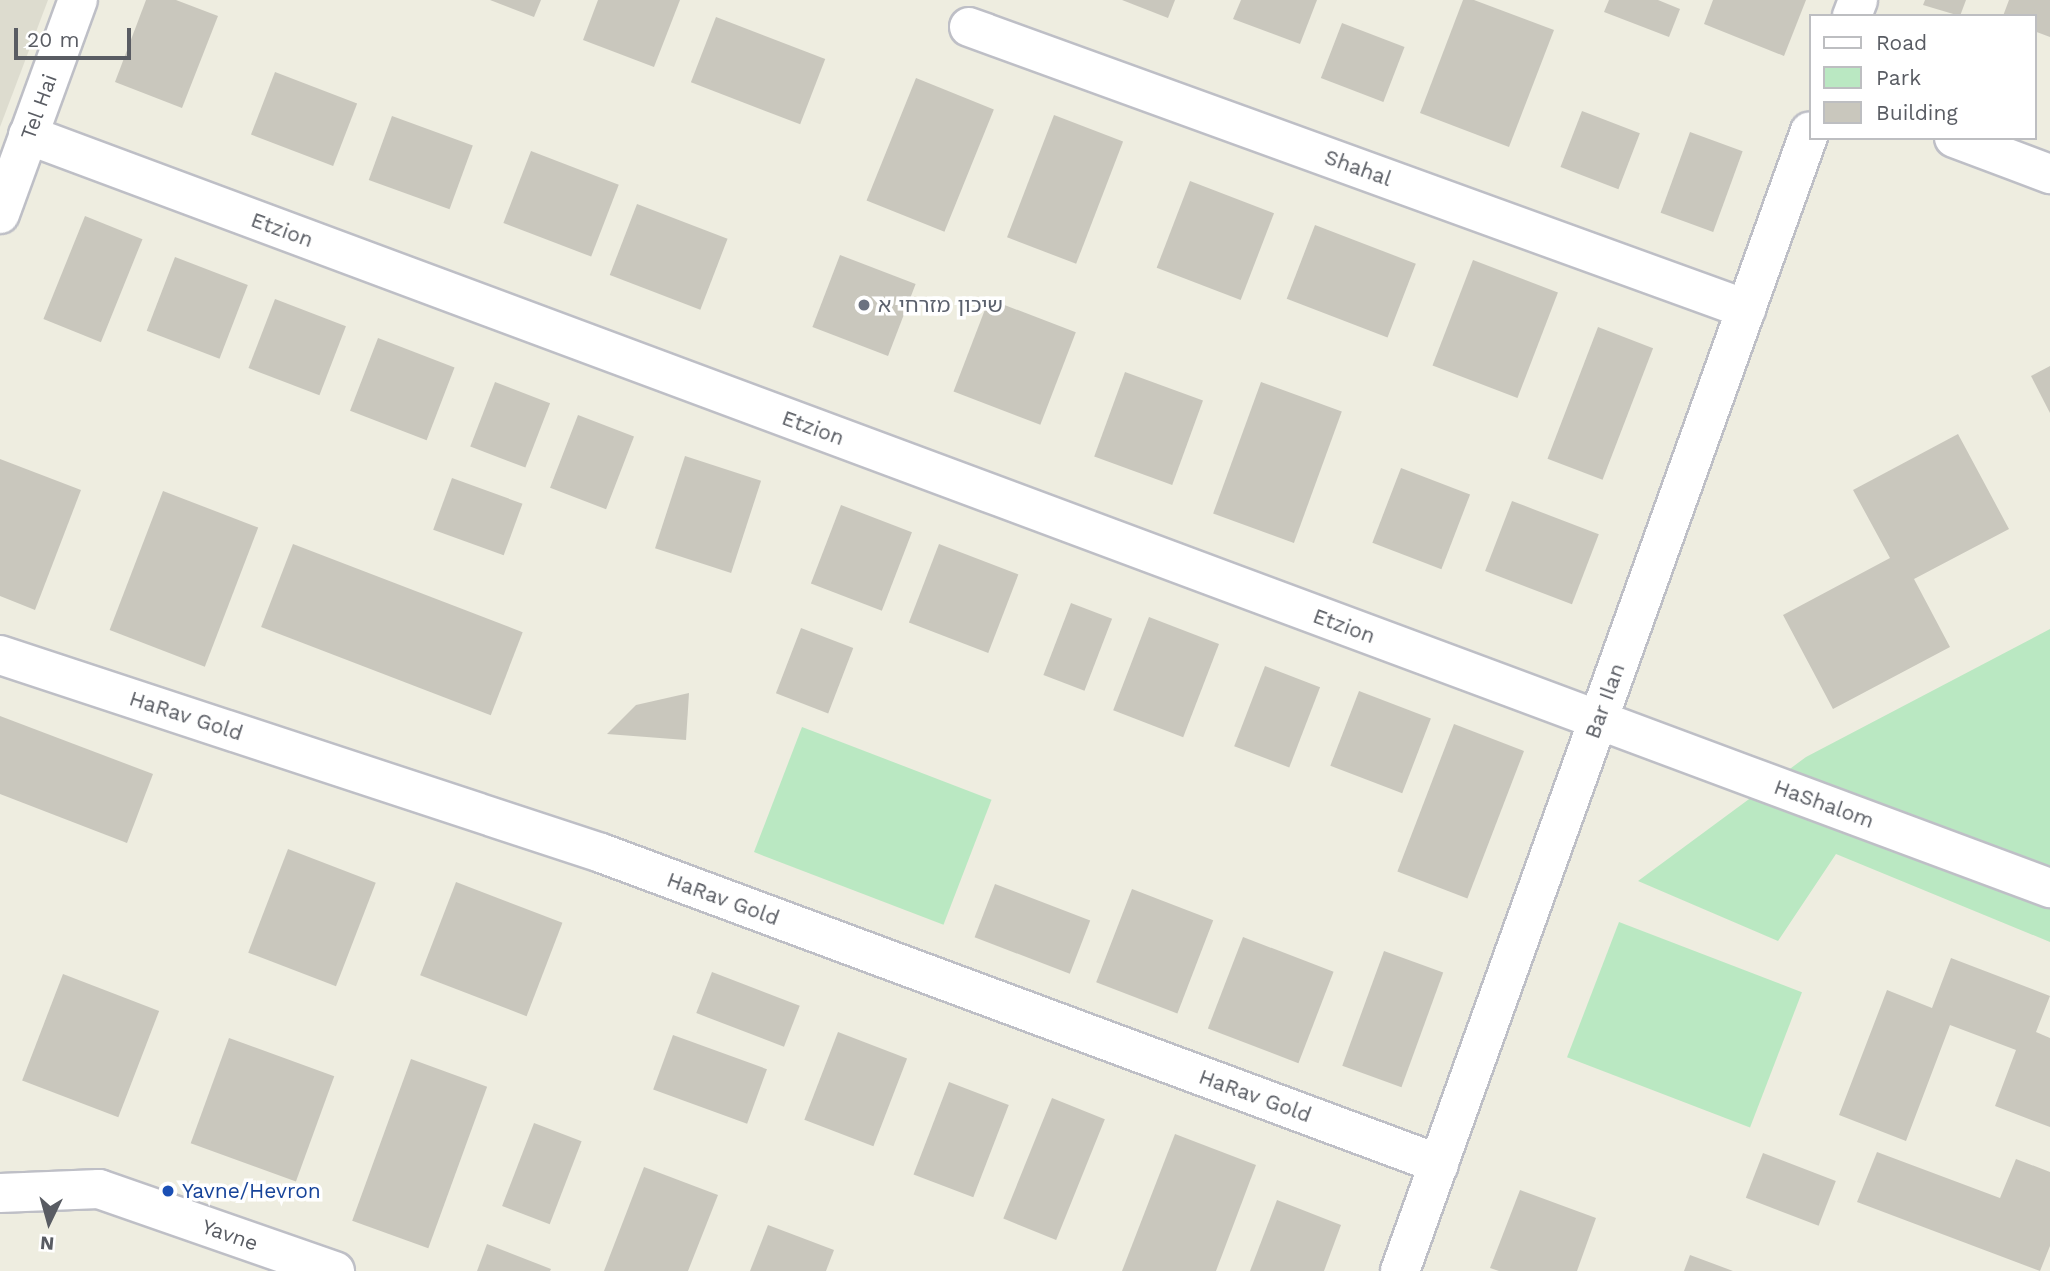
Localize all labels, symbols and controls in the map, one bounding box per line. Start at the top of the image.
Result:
scale bar [18,14,135,58]
legend [1808,14,2036,140]
text: 20 m [27,27,79,52]
text: Road [1876,30,1927,55]
text: Park [1876,65,1921,90]
street label: Tel Hai [15,70,63,144]
text: Building [1876,100,1958,125]
street label: Shahal [1321,144,1395,192]
street label: Etzion [248,207,316,253]
place label: שיכון מזרחי א [878,292,1003,318]
marker: שיכון מזרחי א [856,297,872,313]
street label: Etzion [779,405,847,451]
street label: Etzion [1310,603,1378,649]
street label: Bar Ilan [1580,660,1630,742]
street label: HaRav Gold [126,686,246,746]
street label: HaShalom [1771,774,1877,834]
street label: HaRav Gold [663,867,783,931]
street label: HaRav Gold [1195,1064,1315,1128]
place label: Yavne/Hevron [182,1178,321,1204]
marker: Yavne/Hevron [160,1183,176,1199]
north arrow [14,1187,84,1257]
street label: Yavne [199,1214,261,1256]
text: N [39,1231,55,1255]

